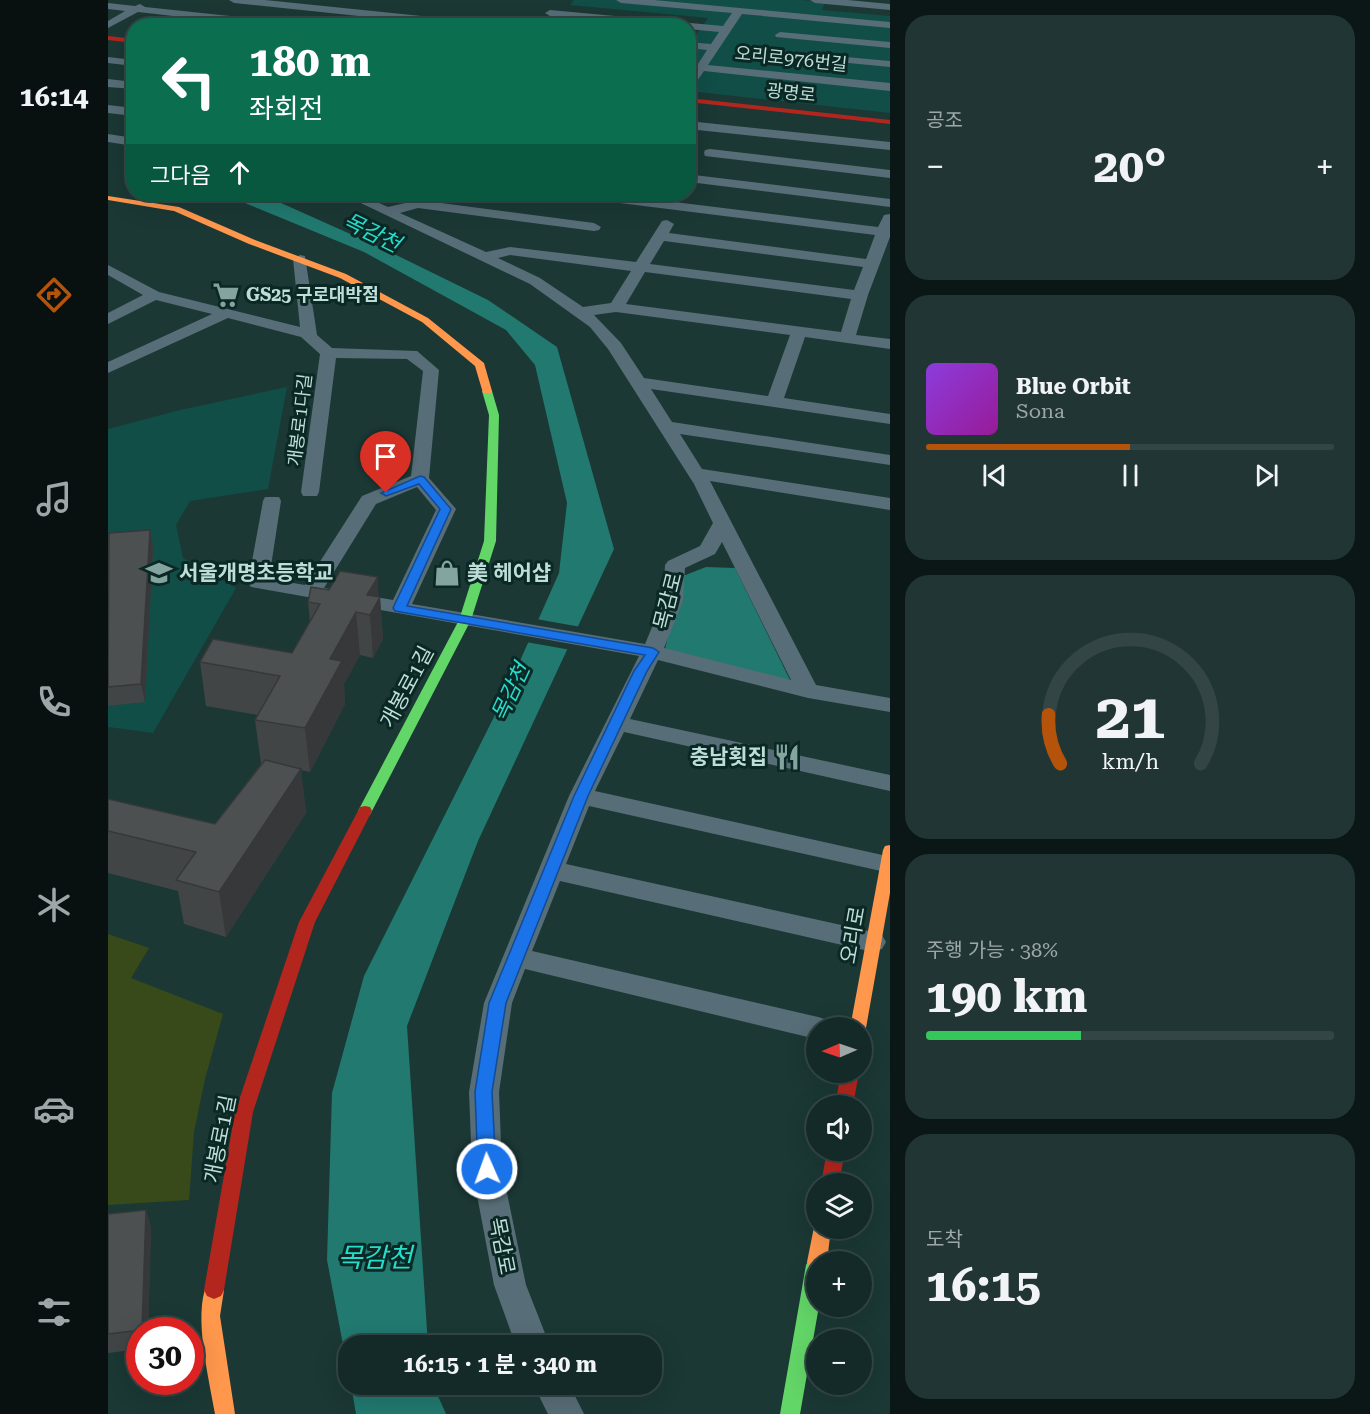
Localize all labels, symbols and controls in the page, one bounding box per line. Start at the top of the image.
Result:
text: 180 m [249,37,371,86]
icon: left [150,42,228,120]
street label: 오리로976번길 [734,42,848,75]
street label: 광명로 [765,79,817,106]
text: 16:14 [20,81,88,113]
text: 좌회전 [249,93,324,125]
text: 공조 [926,108,963,132]
text: 20° [1094,140,1166,193]
text: − [926,147,944,186]
text: + [1316,147,1334,186]
icon: ahead [223,156,256,189]
text: 그다음 [150,163,211,188]
water label: 목감천 [339,208,407,258]
icon: directions [33,274,75,316]
supermarket icon: GS25 구로대박점 [211,280,241,310]
place label: GS25 구로대박점 [246,284,379,305]
street label: 개봉로1다길 [283,373,316,467]
text: Blue Orbit [1016,374,1131,399]
text: Sona [1016,399,1065,423]
pin [360,431,411,493]
icon: arrive [369,440,402,473]
icon: previous [978,459,1011,492]
icon: pause [1114,459,1147,492]
icon: next [1250,459,1283,492]
icon: music [33,478,75,520]
school or university icon: 서울개명초등학교 [144,558,174,588]
shop icon: 美 헤어샵 [432,558,462,588]
place label: 서울개명초등학교 [179,561,334,585]
place label: 美 헤어샵 [467,561,551,585]
street label: 목감로 [649,570,687,632]
street label: 개봉로1길 [376,642,438,732]
water label: 목감천 [486,657,536,725]
text: 21 [1095,680,1165,753]
icon: phone [33,681,75,723]
restaurant icon: 충남횟집 [772,742,802,772]
place label: 충남횟집 [690,745,767,769]
text: km/h [1101,749,1159,774]
icon: climate [33,884,75,926]
street label: 오리로 [836,904,870,966]
text: 주행 가능 · 38% [926,938,1058,962]
text: 190 km [926,970,1087,1023]
north arrow [806,1017,872,1083]
map controls [806,1017,872,1395]
icon: car [33,1088,75,1130]
street label: 개봉로1길 [200,1093,240,1185]
button: sound [806,1095,872,1161]
position arrow [455,1137,519,1201]
button: layers [806,1173,872,1239]
street label: 목감로 [485,1215,519,1277]
text: 도착 [926,1227,963,1251]
water label: 목감천 [338,1242,415,1274]
button: + [806,1251,872,1317]
text: 16:15 [926,1259,1041,1312]
icon: filters [33,1291,75,1333]
speed limit sign: 30 [126,1317,204,1395]
button: − [806,1329,872,1395]
text: 16:15 · 1 분 · 340 m [403,1352,597,1377]

